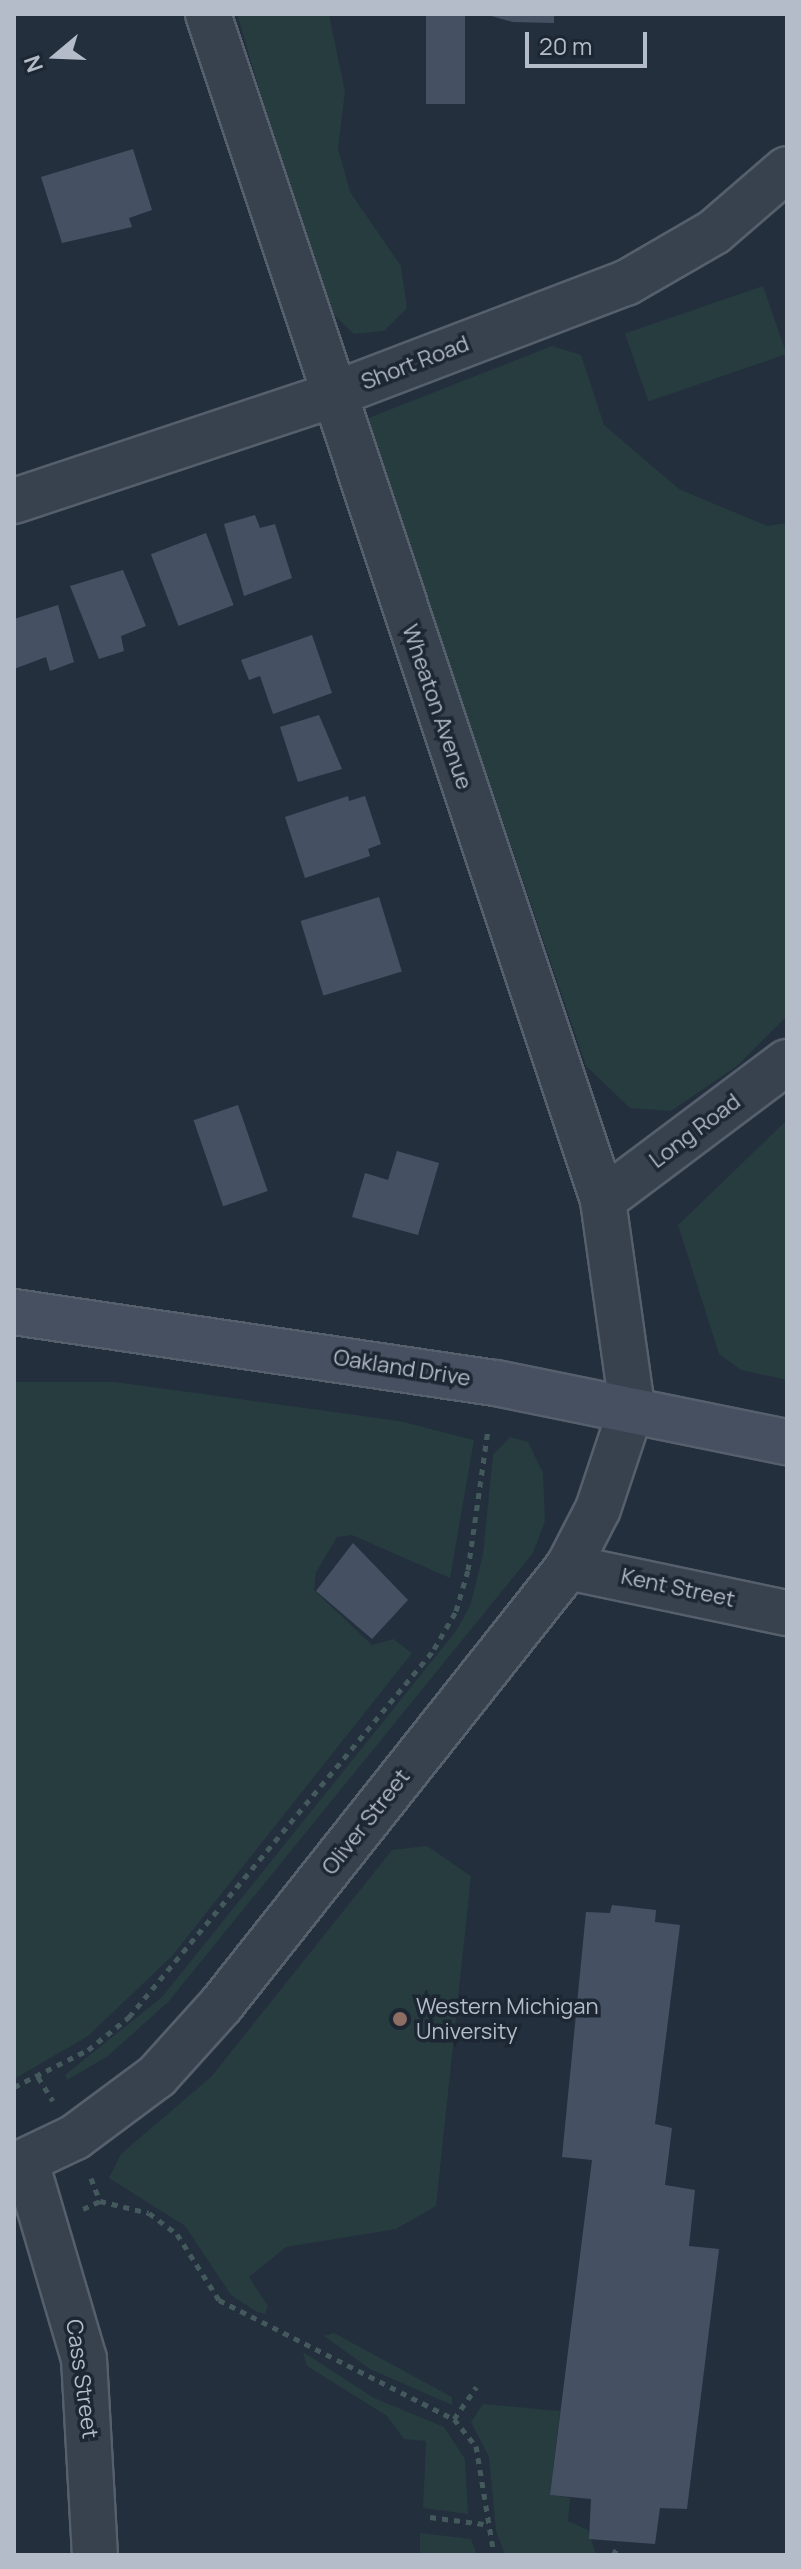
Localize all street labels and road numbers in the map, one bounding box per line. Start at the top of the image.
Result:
street label: Short Road [358,330,472,396]
street label: Wheaton Avenue [396,621,478,793]
street label: Long Road [644,1088,746,1174]
street label: Oakland Drive [332,1344,472,1392]
street label: Kent Street [619,1563,737,1613]
street label: Oliver Street [317,1764,415,1880]
street label: Cass Street [61,2318,103,2440]

